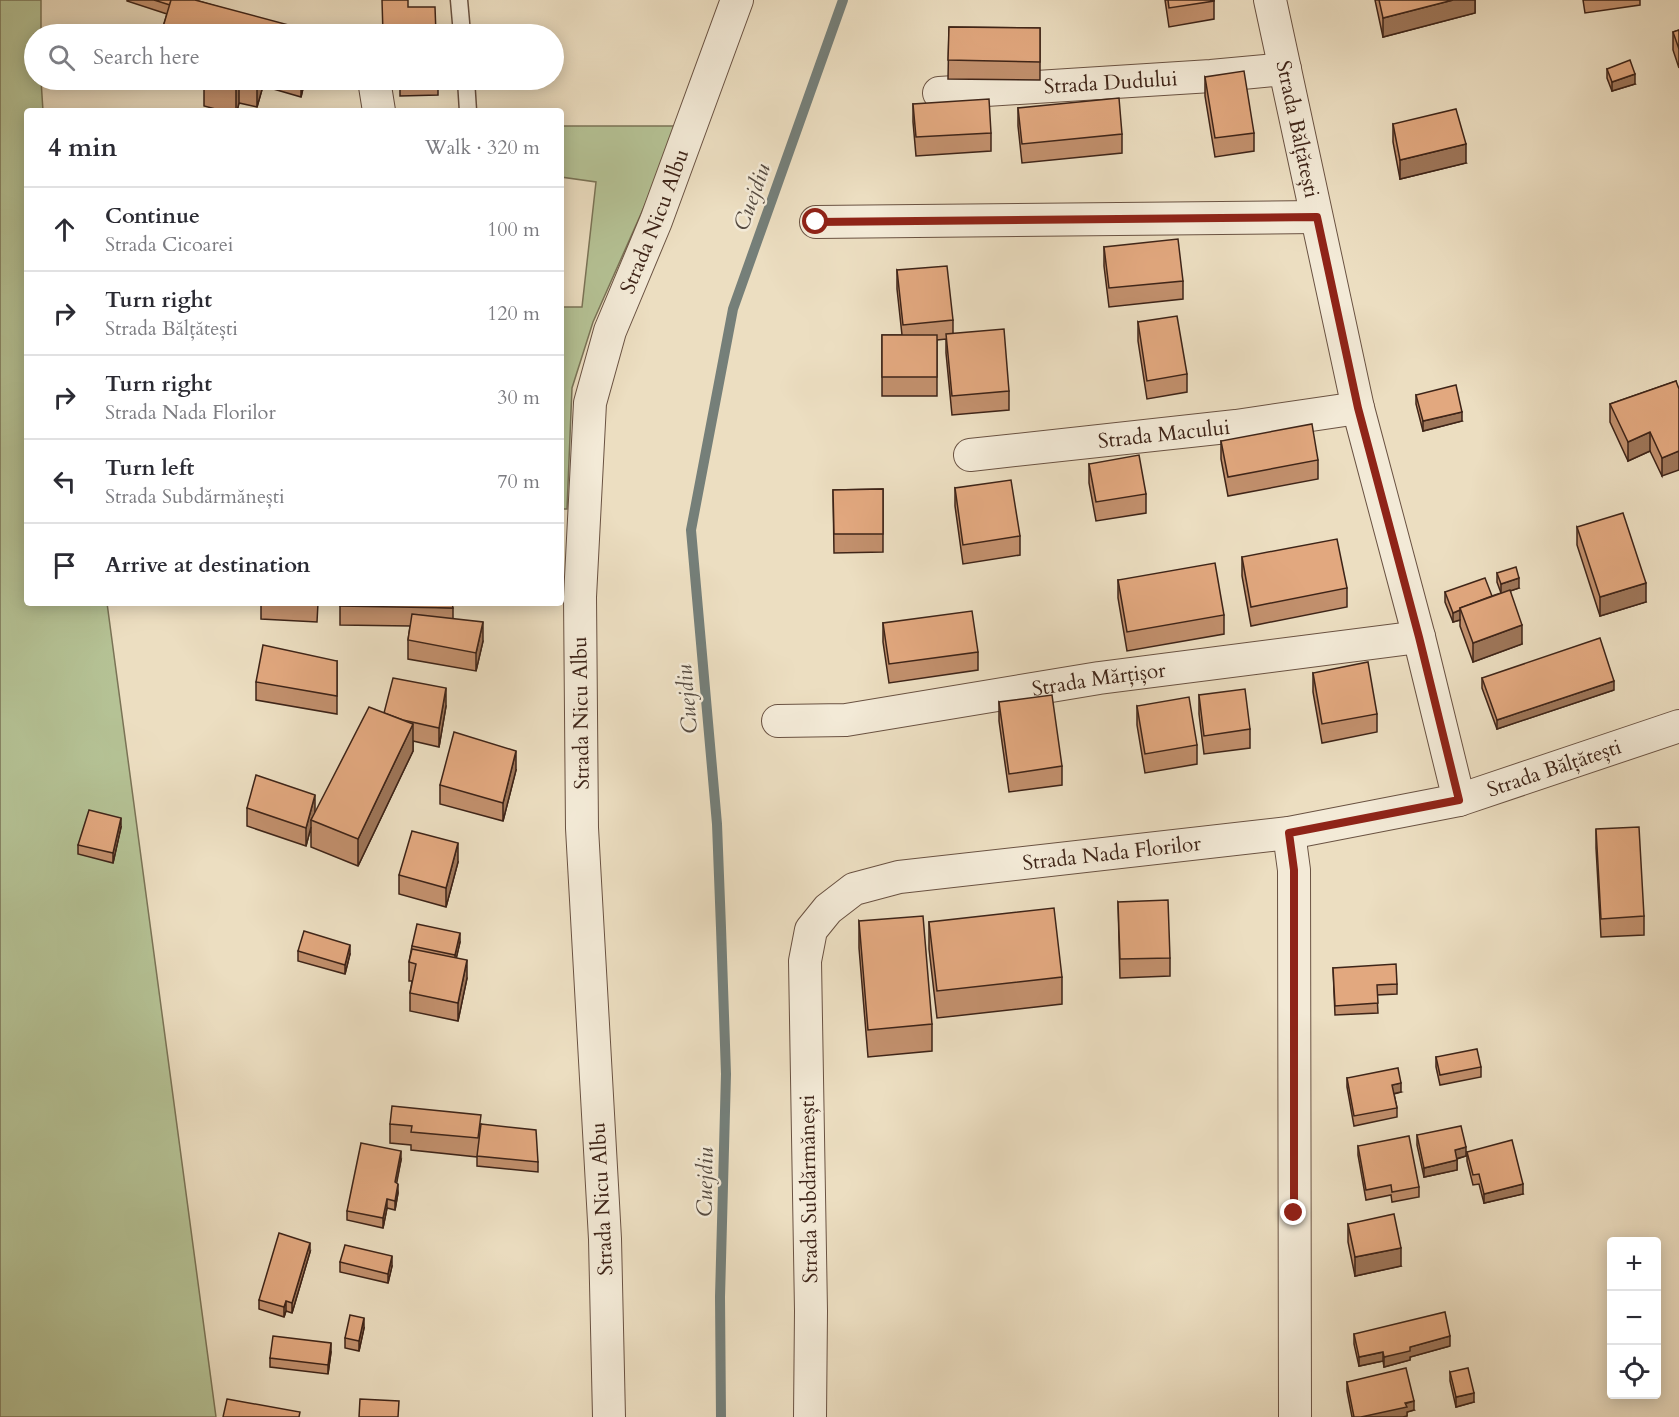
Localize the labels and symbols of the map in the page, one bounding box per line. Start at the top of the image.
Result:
street label: Strada Bălțătești [1269,58,1327,200]
street label: Strada Dudului [1043,64,1178,101]
street label: Strada Nicu Albu [613,145,696,298]
water label: Cuejdiu [726,159,778,235]
route start [802,208,828,234]
street label: Strada Macului [1096,412,1231,455]
street label: Strada Nicu Albu [565,636,597,790]
street label: Strada Mărțișor [1030,655,1168,703]
water label: Cuejdiu [669,663,705,735]
street label: Strada Bălțătești [1483,732,1625,804]
street label: Strada Nada Florilor [1021,829,1203,877]
street label: Strada Subdărmănești [793,1094,825,1284]
street label: Strada Nicu Albu [584,1122,620,1276]
water label: Cuejdiu [689,1147,721,1217]
route end [1280,1199,1306,1225]

